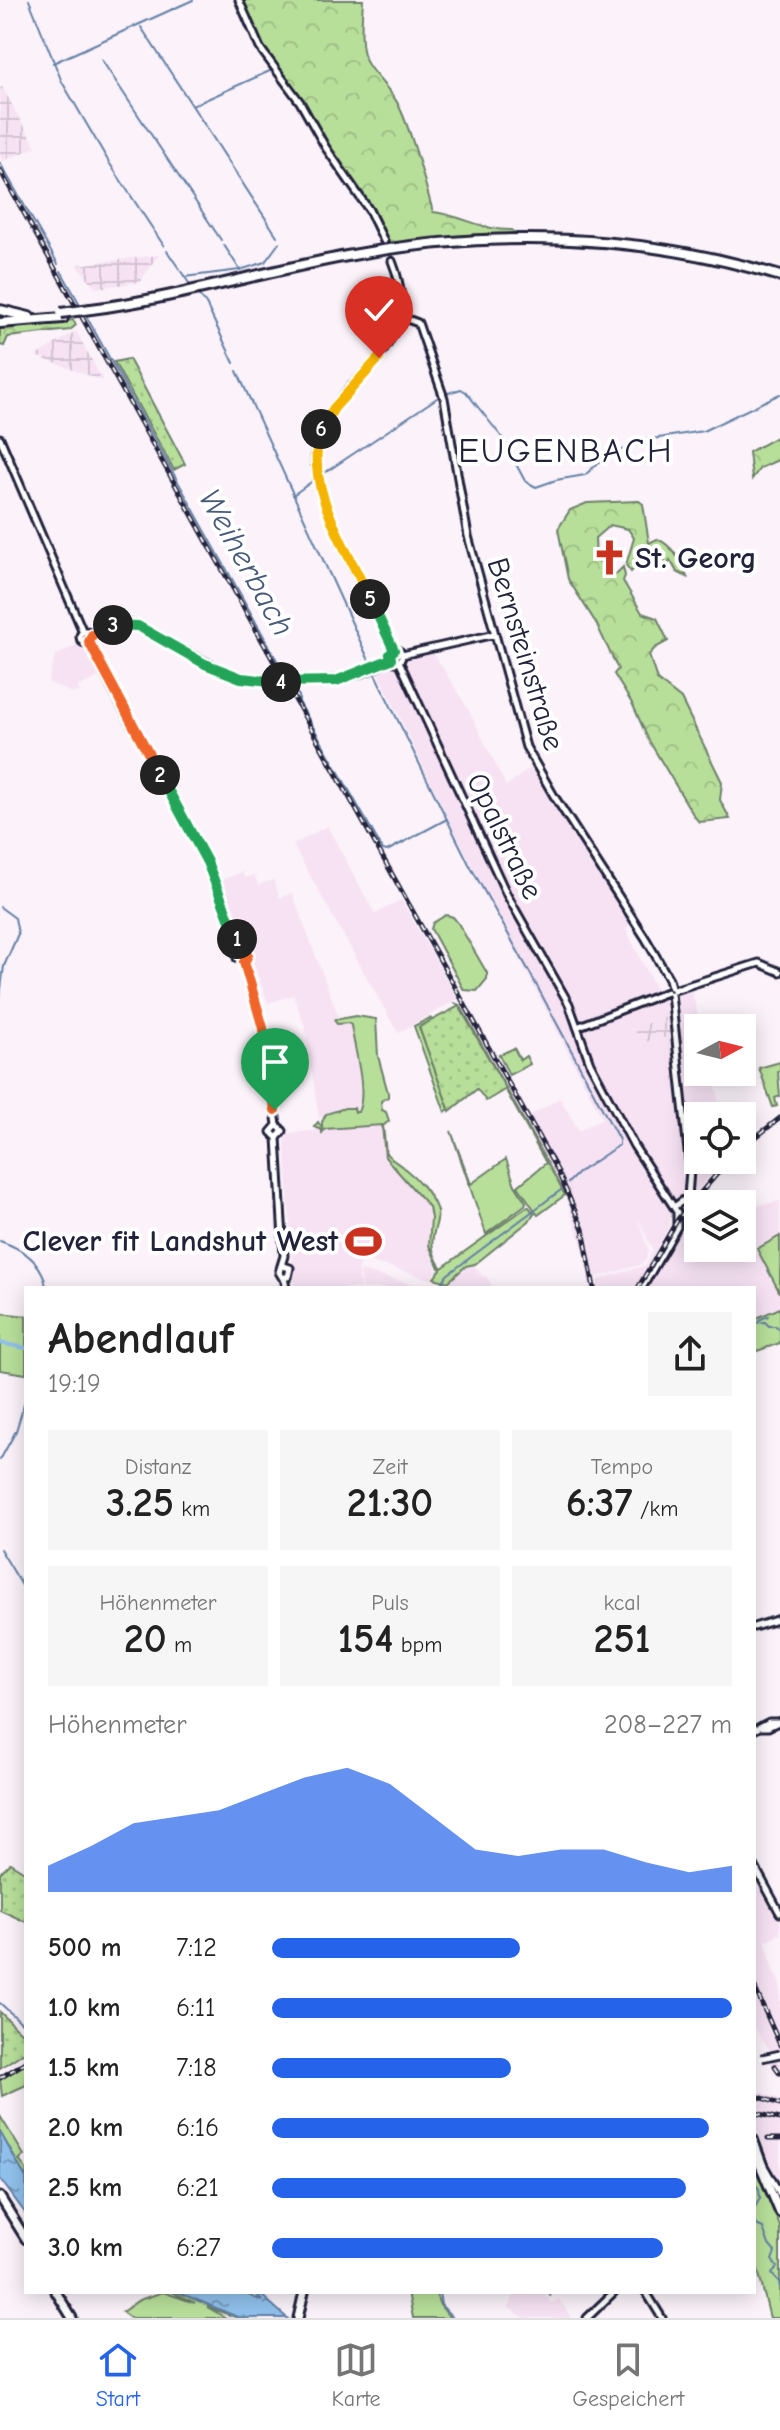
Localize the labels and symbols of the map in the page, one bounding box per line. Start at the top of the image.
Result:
pin [345,276,413,358]
pin: 6 [301,409,341,449]
district label: EUGENBACH [458,431,674,471]
water label: Weiherbach [191,482,302,642]
church icon: St. Georg [590,539,628,577]
place label: St. Georg [635,541,756,576]
street label: Bernsteinstraße [480,554,571,755]
pin: 5 [350,579,390,619]
pin: 3 [93,605,133,645]
pin: 4 [261,662,301,702]
pin: 2 [140,755,180,795]
street label: Opalstraße [459,767,550,905]
pin: 1 [217,919,257,959]
north arrow [684,1014,756,1086]
pin [241,1028,309,1110]
sports icon: Clever fit Landshut West [345,1222,383,1260]
place label: Clever fit Landshut West [22,1224,339,1259]

